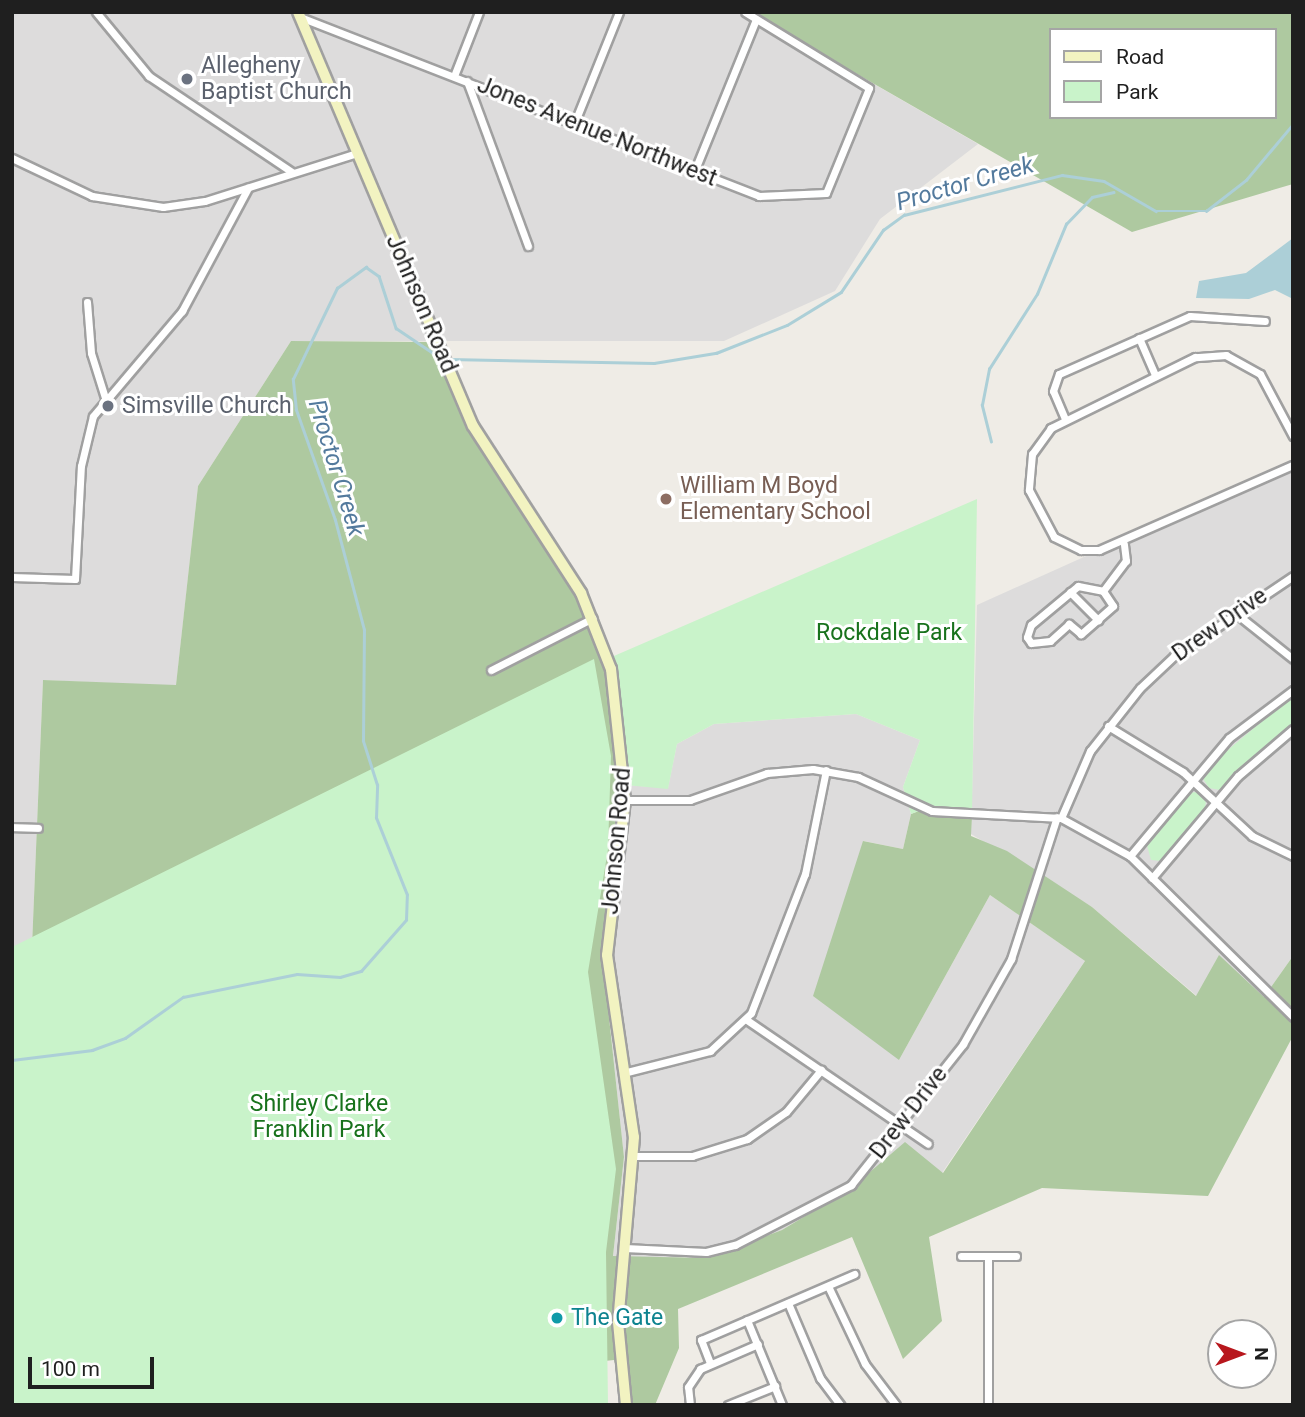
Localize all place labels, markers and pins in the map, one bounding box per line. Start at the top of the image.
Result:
place label: Allegheny Baptist Church [201,52,352,106]
marker: Allegheny Baptist Church [179,71,195,87]
place label: Simsville Church [122,392,292,420]
marker: Simsville Church [100,398,116,414]
place label: William M Boyd Elementary School [680,472,871,526]
marker: William M Boyd Elementary School [658,491,674,507]
place label: The Gate [571,1304,663,1332]
marker: The Gate [549,1310,565,1326]

